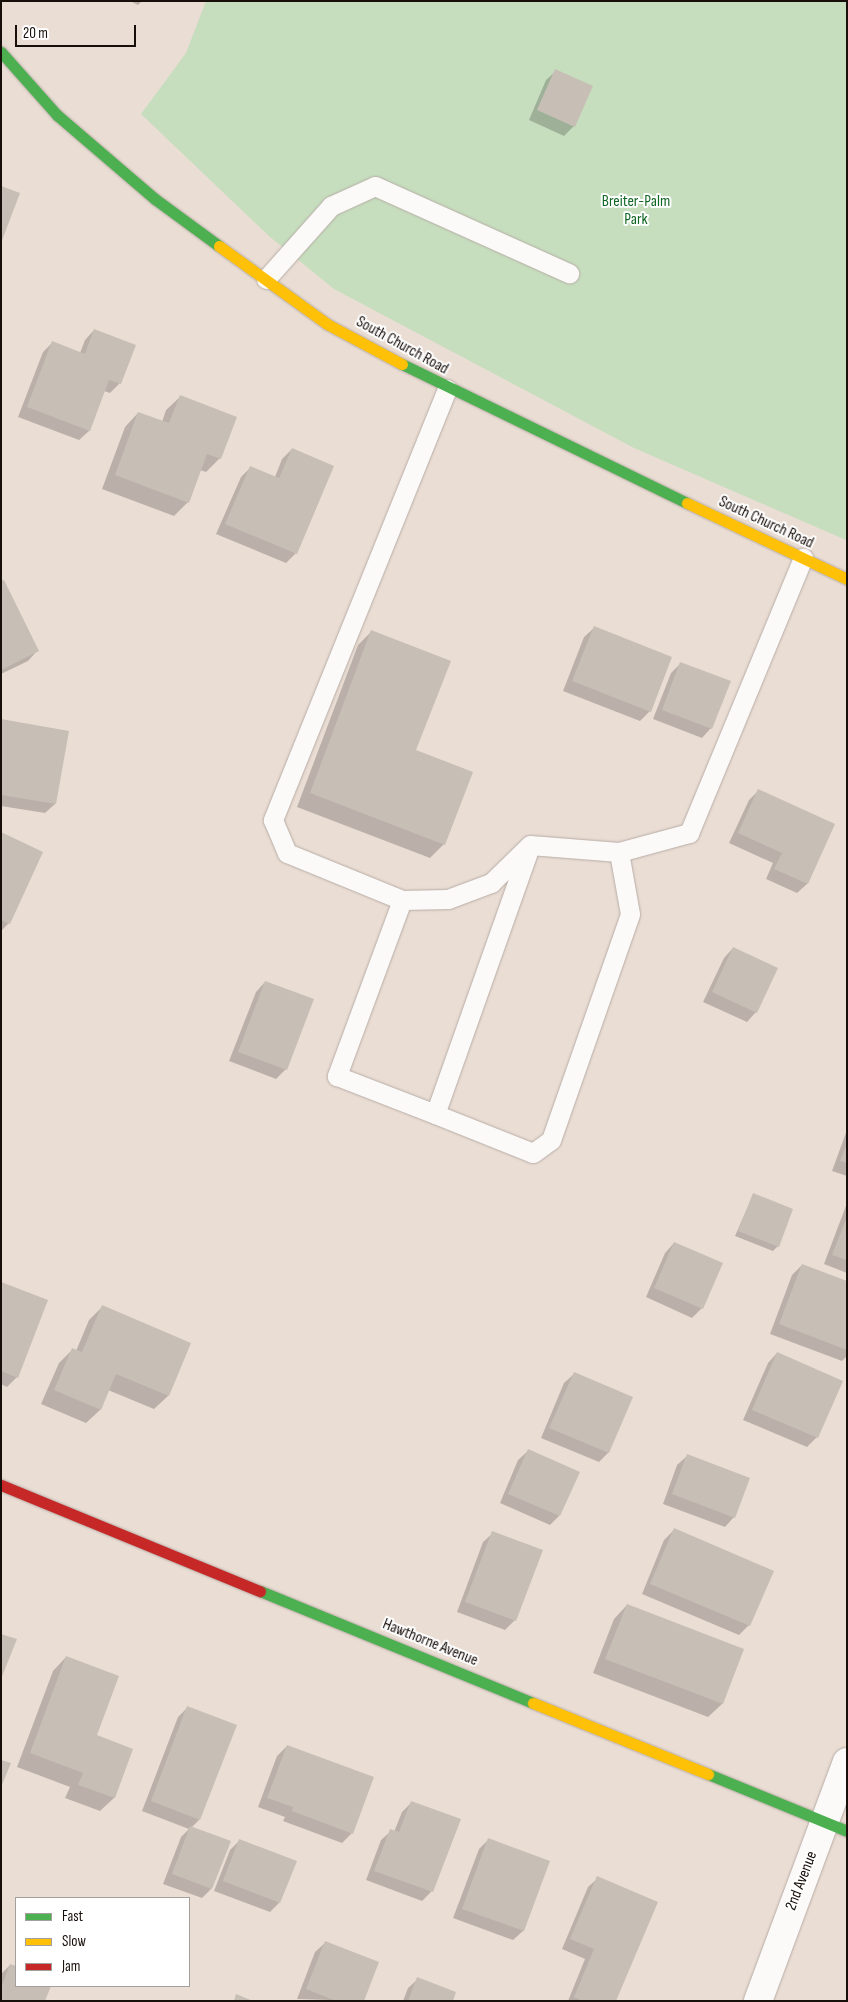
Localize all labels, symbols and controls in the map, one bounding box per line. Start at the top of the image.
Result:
scale bar [18,15,139,47]
text: 20 m [23,24,48,43]
park label: Breiter-Palm Park [602,192,670,230]
street label: South Church Road [353,313,451,379]
street label: South Church Road [715,493,817,553]
street label: Hawthorne Avenue [380,1615,480,1671]
street label: 2nd Avenue [782,1849,822,1913]
legend [15,1897,190,1987]
text: Fast [62,1907,83,1926]
text: Slow [62,1932,86,1951]
text: Jam [62,1957,80,1976]

